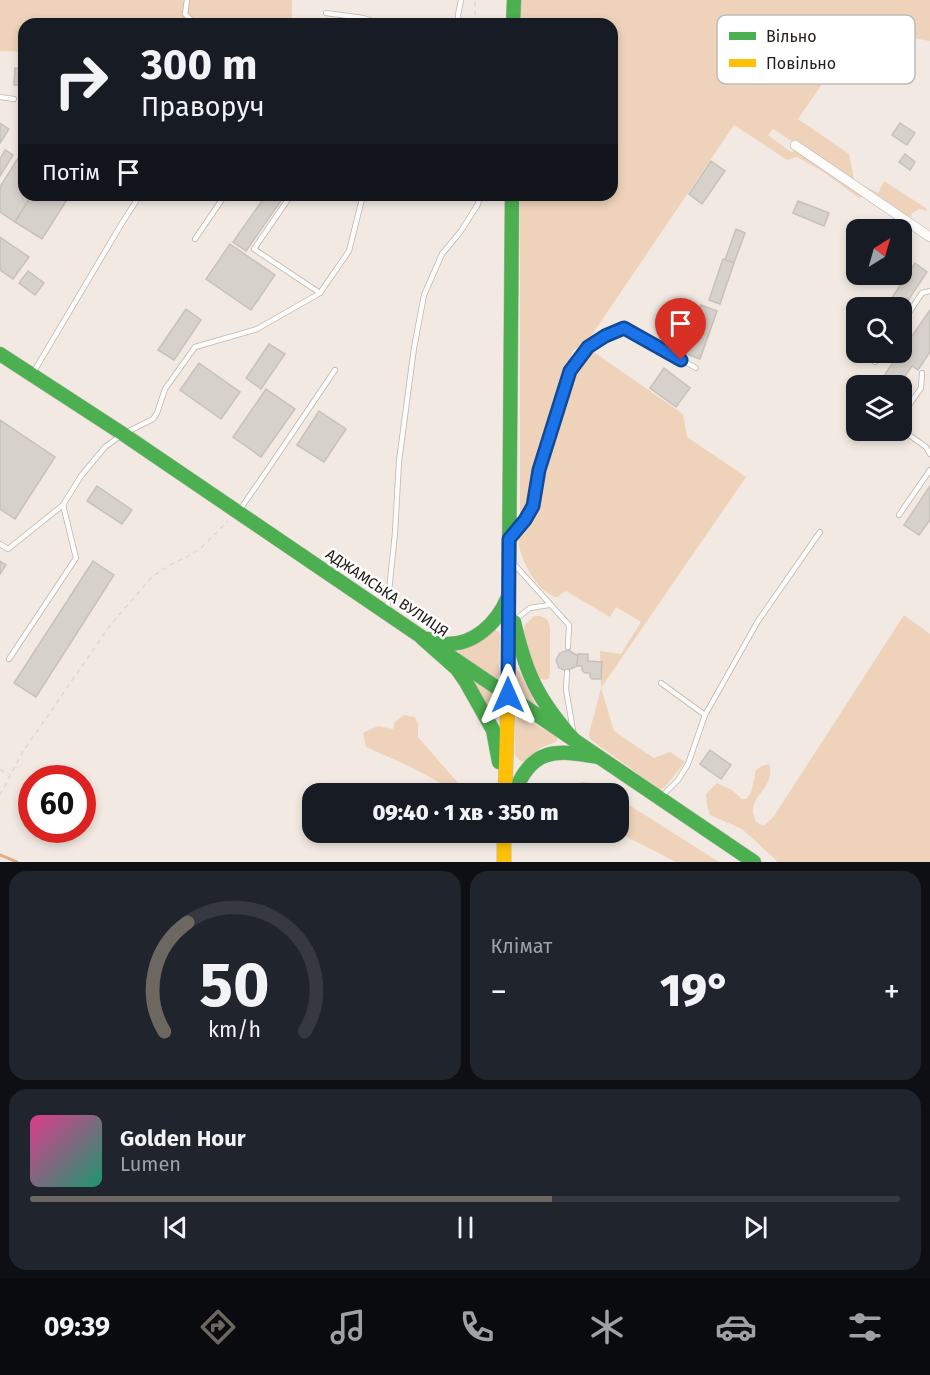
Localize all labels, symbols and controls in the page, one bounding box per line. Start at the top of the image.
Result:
legend [717,15,915,84]
text: Вільно [766,27,817,46]
text: 300 m [141,40,257,90]
icon: right [42,42,120,120]
text: Повільно [766,54,836,73]
text: Праворуч [141,91,265,123]
icon: arrive [112,156,145,189]
text: Потім [42,159,100,186]
north arrow [846,219,912,285]
map controls [846,219,912,441]
button: search [846,297,912,363]
pin [655,298,706,360]
icon: arrive [664,307,697,340]
button: layers [846,375,912,441]
street label: АДЖАМСЬКА ВУЛИЦЯ [322,545,452,641]
position arrow [476,663,540,727]
speed limit sign: 60 [18,765,96,843]
text: 09:40 · 1 хв · 350 m [372,799,559,826]
text: Клімат [491,934,552,958]
text: 50 [200,948,270,1023]
text: 19° [660,964,730,1018]
text: − [491,972,507,1012]
text: + [884,972,900,1012]
text: km/h [208,1018,261,1044]
text: Golden Hour [120,1125,246,1152]
text: Lumen [120,1152,181,1176]
icon: previous [159,1211,192,1244]
icon: pause [449,1211,482,1244]
icon: next [739,1211,772,1244]
icon: directions [197,1306,239,1348]
icon: music [327,1306,369,1348]
icon: phone [456,1306,498,1348]
icon: climate [586,1306,628,1348]
icon: car [715,1306,757,1348]
icon: filters [844,1306,886,1348]
text: 09:39 [44,1311,110,1343]

